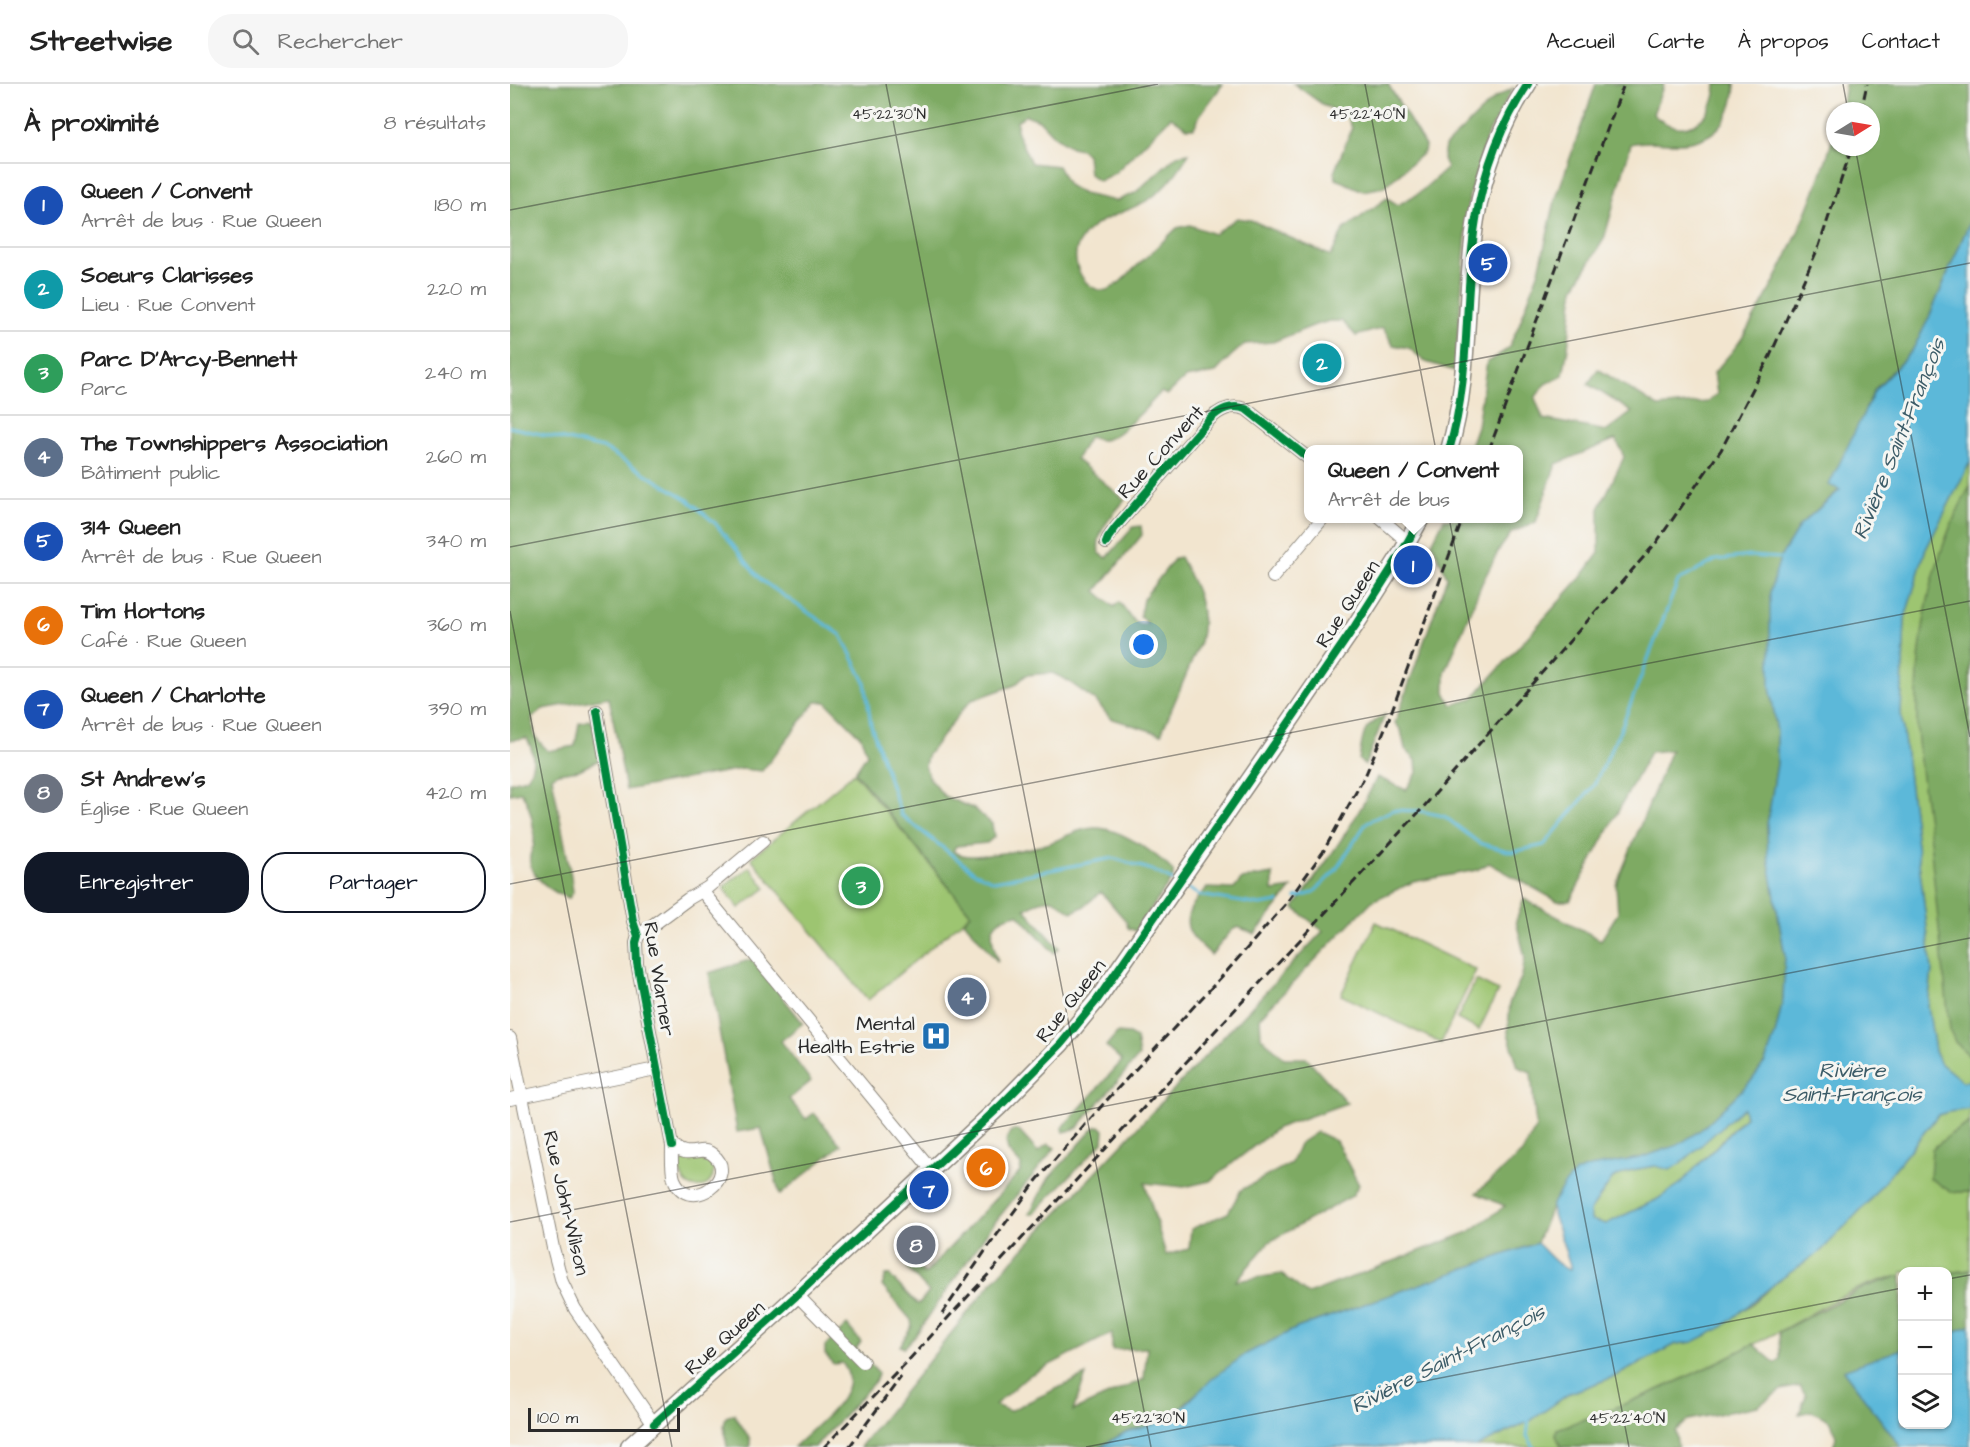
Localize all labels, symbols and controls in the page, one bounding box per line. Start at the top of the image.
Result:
search box [208,14,628,68]
text: Streetwise [30,22,172,61]
icon: search [229,25,262,58]
text: Rechercher [277,26,403,57]
text: Accueil [1546,27,1615,56]
text: Carte [1648,27,1705,56]
text: À propos [1738,27,1829,56]
text: Contact [1862,27,1940,56]
north arrow [1826,102,1880,156]
text: 45°22'30"N [852,104,926,125]
text: 45°22'40"N [1329,104,1405,125]
text: À proximité [24,105,159,141]
text: 8 résultats [383,109,486,137]
text: Queen / Convent [81,176,252,207]
text: 1 [42,191,45,219]
text: 180 m [434,191,486,219]
text: Arrêt de bus · Rue Queen [81,207,321,235]
pin: 5 [1468,240,1508,285]
text: Soeurs Clarisses [81,260,253,291]
text: 2 [38,275,49,303]
text: 220 m [427,275,486,303]
text: Lieu · Rue Convent [81,291,256,319]
water label: Rivière Saint-François [1845,333,1953,544]
pin: 2 [1302,340,1342,386]
text: Parc D'Arcy-Bennett [81,344,297,375]
text: 3 [38,359,49,387]
text: 240 m [425,359,486,387]
text: Parc [81,375,128,403]
street label: Rue Convent [1111,399,1211,505]
text: The Townshippers Association [81,428,387,459]
text: 4 [37,443,50,471]
text: 260 m [426,443,486,471]
popup [1304,445,1523,523]
text: Queen / Convent [1328,455,1499,486]
text: Bâtiment public [81,459,220,487]
text: Arrêt de bus [1328,486,1450,514]
text: 314 Queen [81,512,180,543]
text: 5 [36,527,51,555]
text: 340 m [426,527,486,555]
pin: 1 [1394,542,1432,588]
text: Arrêt de bus · Rue Queen [81,543,321,571]
street label: Rue Queen [1309,555,1387,653]
text: Tim Hortons [81,596,205,627]
text: 6 [37,611,50,639]
text: 360 m [427,611,486,639]
text: Café · Rue Queen [81,627,246,655]
your location [1129,630,1158,659]
text: Queen / Charlotte [81,680,266,711]
text: 7 [37,695,50,723]
text: 390 m [428,695,486,723]
text: Arrêt de bus · Rue Queen [81,711,321,739]
text: St Andrew's [81,764,206,795]
text: 8 [37,779,50,807]
text: 420 m [425,779,486,807]
text: Église · Rue Queen [81,795,248,823]
button: Enregistrer [24,852,249,913]
button: Partager [261,852,486,913]
pin: 3 [842,864,880,908]
street label: Rue Warner [636,920,682,1038]
street label: Rue Queen [1029,953,1113,1049]
pin: 4 [948,974,986,1020]
place label: Mental Health Estrie [798,1010,915,1061]
hospital icon: Mental Health Estrie [920,1020,952,1052]
water label: Rivière Saint-François [1782,1056,1923,1109]
street label: Rue John-Wilson [536,1128,596,1278]
pin: 6 [966,1146,1006,1190]
pin: 7 [910,1168,948,1212]
pin: 8 [896,1222,936,1268]
map controls [1898,1267,1952,1429]
button: + [1898,1267,1952,1321]
street label: Rue Queen [679,1294,771,1382]
water label: Rivière Saint-François [1346,1297,1551,1420]
button: − [1898,1321,1952,1375]
button: layers [1898,1375,1952,1429]
scale bar [528,1405,680,1432]
text: 100 m [537,1407,578,1429]
text: 45°22'30"N [1111,1408,1185,1429]
text: 45°22'40"N [1589,1408,1665,1429]

